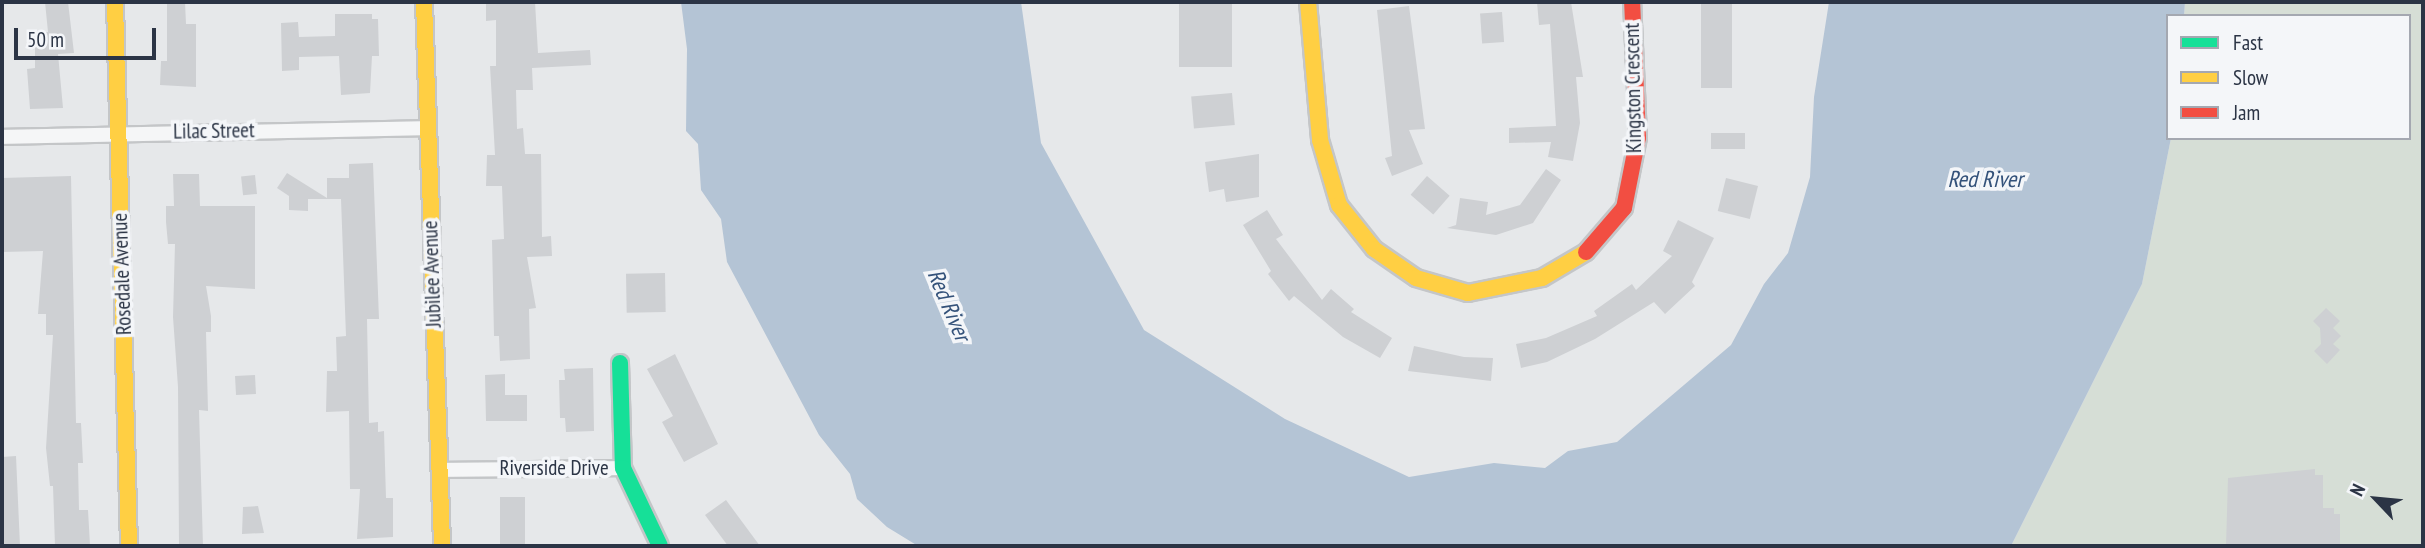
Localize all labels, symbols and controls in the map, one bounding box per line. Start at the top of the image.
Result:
scale bar [18,14,159,58]
legend [2166,14,2411,140]
street label: Kingston Crescent [1619,23,1647,153]
text: 50 m [27,26,64,53]
text: Fast [2233,29,2263,56]
text: Slow [2233,64,2268,91]
text: Jam [2233,99,2260,126]
street label: Lilac Street [173,118,255,144]
water label: Red River [1947,165,2023,193]
street label: Rosedale Avenue [107,212,137,336]
street label: Jubilee Avenue [418,220,446,328]
water label: Red River [922,265,976,345]
street label: Riverside Drive [499,455,609,481]
north arrow [2341,464,2411,534]
text: N [2344,480,2370,500]

